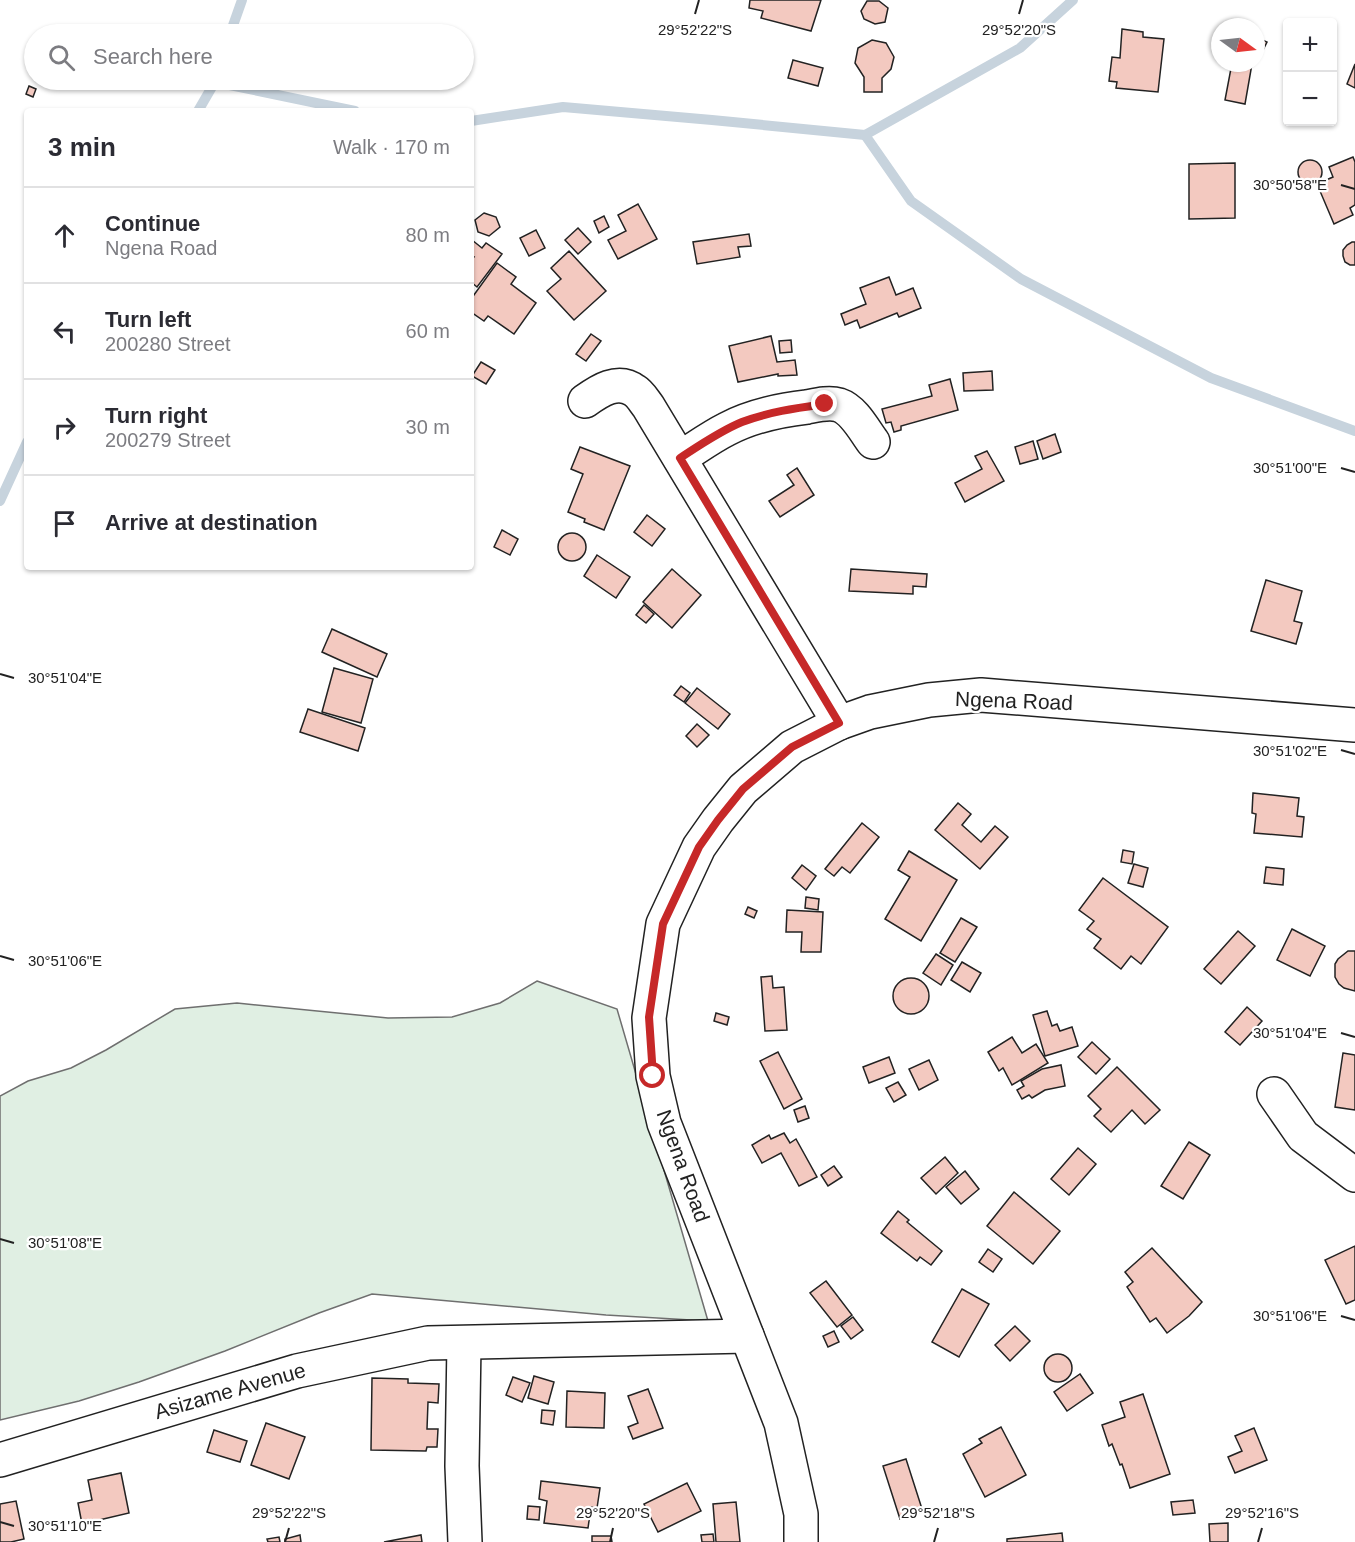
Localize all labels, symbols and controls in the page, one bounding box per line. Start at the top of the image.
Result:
north arrow [1211,18,1265,72]
map controls [1283,18,1337,126]
button: + [1283,18,1337,72]
text: 29°52'22"S [658,21,732,38]
text: 29°52'20"S [982,21,1056,38]
search box [24,24,474,90]
icon: search [45,41,78,74]
text: Search here [93,44,213,69]
button: − [1283,72,1337,126]
text: 3 min [48,132,116,162]
text: Walk · 170 m [333,136,450,158]
text: 30°50'58"E [1253,176,1327,193]
text: Continue [105,211,200,236]
icon: ahead [48,219,81,252]
text: 80 m [406,224,450,246]
text: Ngena Road [105,237,217,259]
text: Turn left [105,307,191,332]
icon: left [48,315,81,348]
text: 60 m [406,320,450,342]
text: 200280 Street [105,333,231,355]
route end [811,390,837,416]
text: Turn right [105,403,207,428]
icon: right [48,411,81,444]
text: 30 m [406,416,450,438]
text: 200279 Street [105,429,231,451]
text: 30°51'00"E [1253,459,1327,476]
icon: arrive [48,507,81,540]
text: Arrive at destination [105,510,318,535]
text: 30°51'04"E [28,669,102,686]
street label: Ngena Road [955,687,1073,714]
text: 30°51'02"E [1253,742,1327,759]
text: 30°51'06"E [28,952,102,969]
text: 30°51'04"E [1253,1024,1327,1041]
route start [639,1062,665,1088]
street label: Ngena Road [652,1106,714,1225]
text: 30°51'08"E [28,1234,102,1251]
text: 30°51'06"E [1253,1307,1327,1324]
street label: Asizame Avenue [152,1358,308,1423]
text: 29°52'22"S [252,1504,326,1521]
text: 29°52'20"S [576,1504,650,1521]
text: 29°52'18"S [901,1504,975,1521]
text: 29°52'16"S [1225,1504,1299,1521]
text: 30°51'10"E [28,1517,102,1534]

